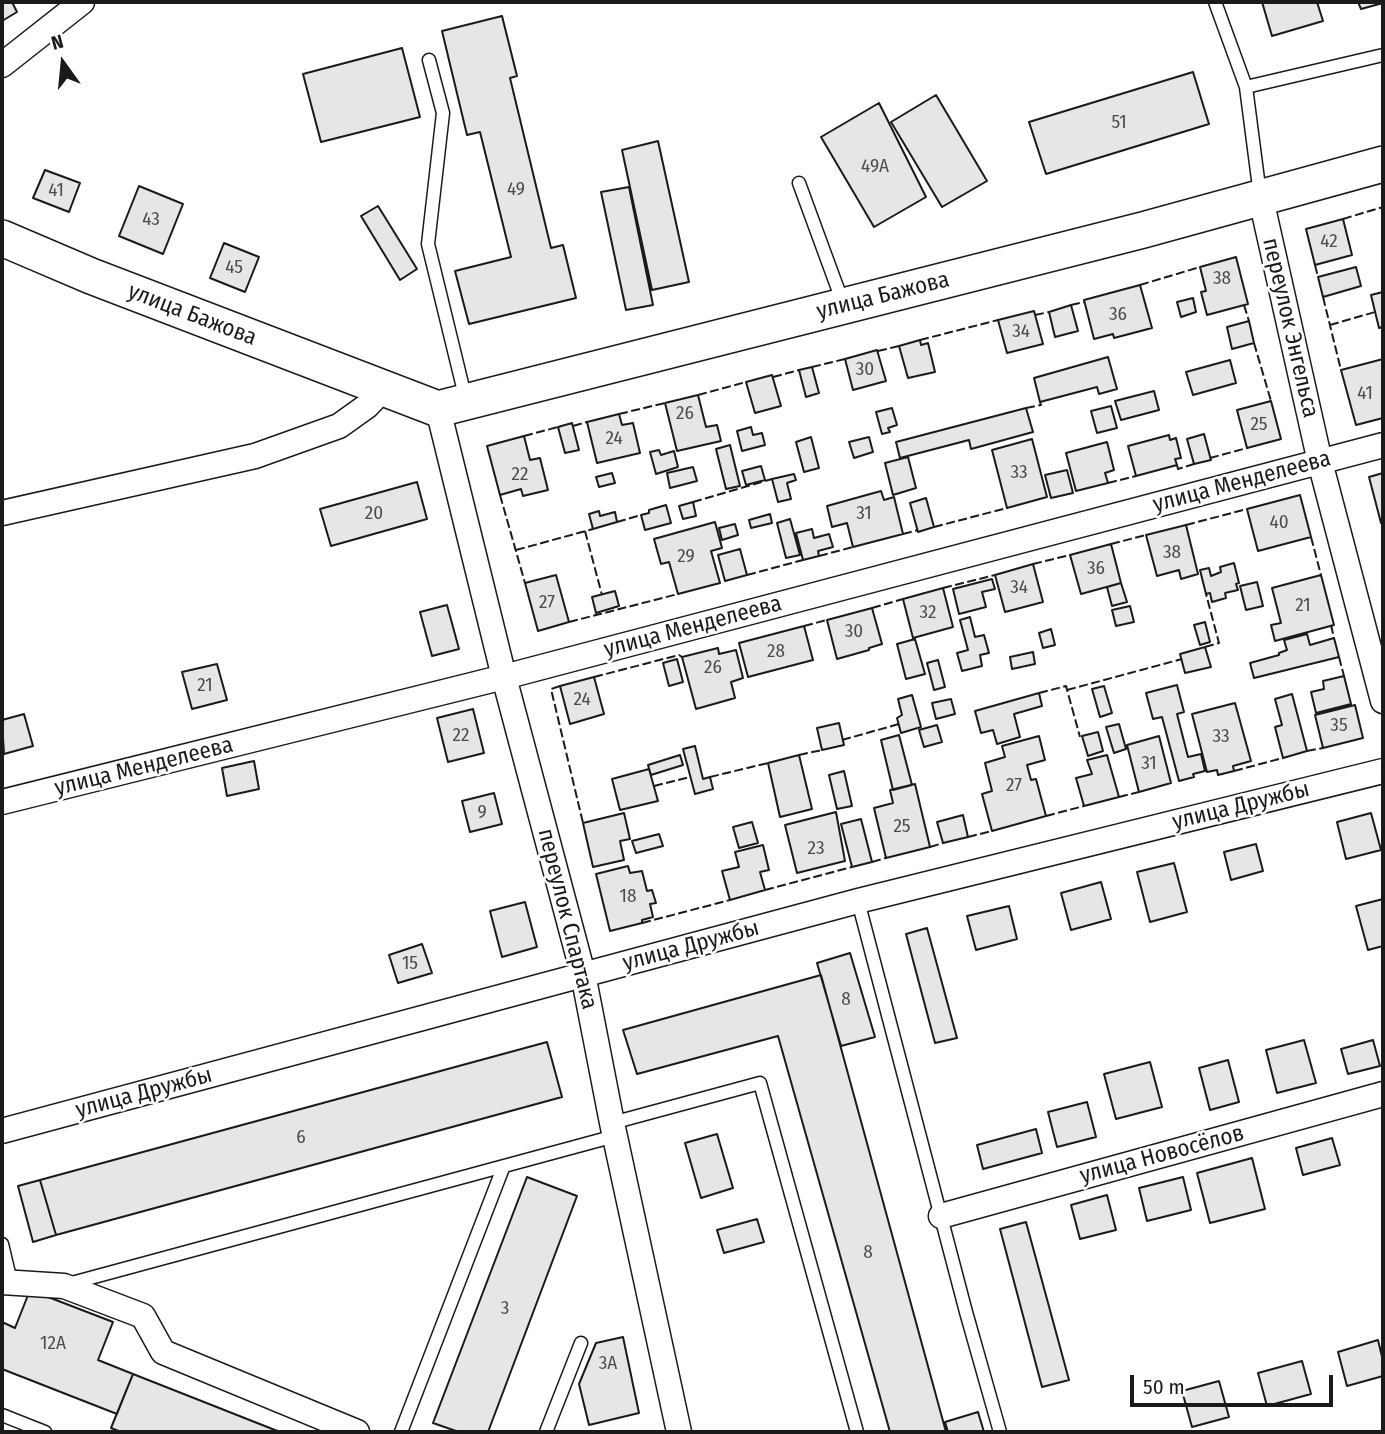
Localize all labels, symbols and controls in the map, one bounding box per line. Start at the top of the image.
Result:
north arrow [28,28,98,98]
text: N [49,30,66,55]
house number: 51 [1111,112,1127,134]
house number: 49А [861,156,889,178]
house number: 49 [507,179,525,201]
house number: 41 [48,180,64,202]
house number: 43 [142,209,160,231]
house number: 42 [1320,231,1338,253]
street label: переулок Энгельса [1256,236,1324,420]
house number: 45 [225,257,243,279]
street label: улица Бажова [814,266,952,326]
house number: 38 [1213,268,1231,290]
street label: улица Бажова [124,278,260,352]
house number: 36 [1109,304,1127,326]
house number: 34 [1012,321,1030,343]
house number: 30 [856,359,874,381]
house number: 41 [1357,383,1373,405]
house number: 26 [676,403,694,425]
house number: 25 [1250,414,1268,436]
house number: 24 [605,428,623,450]
street label: улица Менделеева [1150,445,1334,519]
house number: 33 [1010,462,1028,484]
house number: 22 [512,464,528,486]
house number: 20 [365,503,383,525]
house number: 31 [856,503,872,525]
house number: 40 [1269,512,1289,534]
house number: 38 [1163,542,1181,564]
house number: 29 [677,546,695,568]
house number: 36 [1087,558,1105,580]
house number: 34 [1010,577,1028,599]
street label: улица Менделеева [601,590,785,664]
house number: 27 [539,592,555,614]
house number: 21 [1295,595,1311,617]
house number: 32 [920,602,936,624]
house number: 30 [845,621,863,643]
house number: 28 [767,641,785,663]
house number: 26 [704,657,722,679]
house number: 21 [197,675,213,697]
house number: 24 [573,689,591,711]
house number: 35 [1330,715,1348,737]
house number: 22 [453,725,469,747]
house number: 33 [1212,726,1230,748]
street label: улица Менделеева [52,731,236,803]
house number: 31 [1141,753,1157,775]
house number: 27 [1006,775,1022,797]
street label: улица Дружбы [1170,776,1312,836]
house number: 9 [477,802,487,824]
house number: 25 [893,816,911,838]
street label: переулок Спартака [531,826,603,1012]
house number: 23 [808,838,824,860]
house number: 18 [620,886,636,908]
street label: улица Дружбы [620,915,762,977]
house number: 15 [402,953,418,975]
house number: 8 [841,989,851,1011]
street label: улица Дружбы [73,1062,215,1124]
street label: улица Новосёлов [1077,1120,1247,1190]
house number: 6 [296,1127,306,1149]
house number: 8 [863,1242,873,1264]
house number: 3 [501,1298,509,1320]
house number: 12А [40,1333,66,1355]
house number: 3А [599,1353,617,1375]
scale bar [1133,1360,1336,1404]
text: 50 m [1143,1374,1185,1400]

